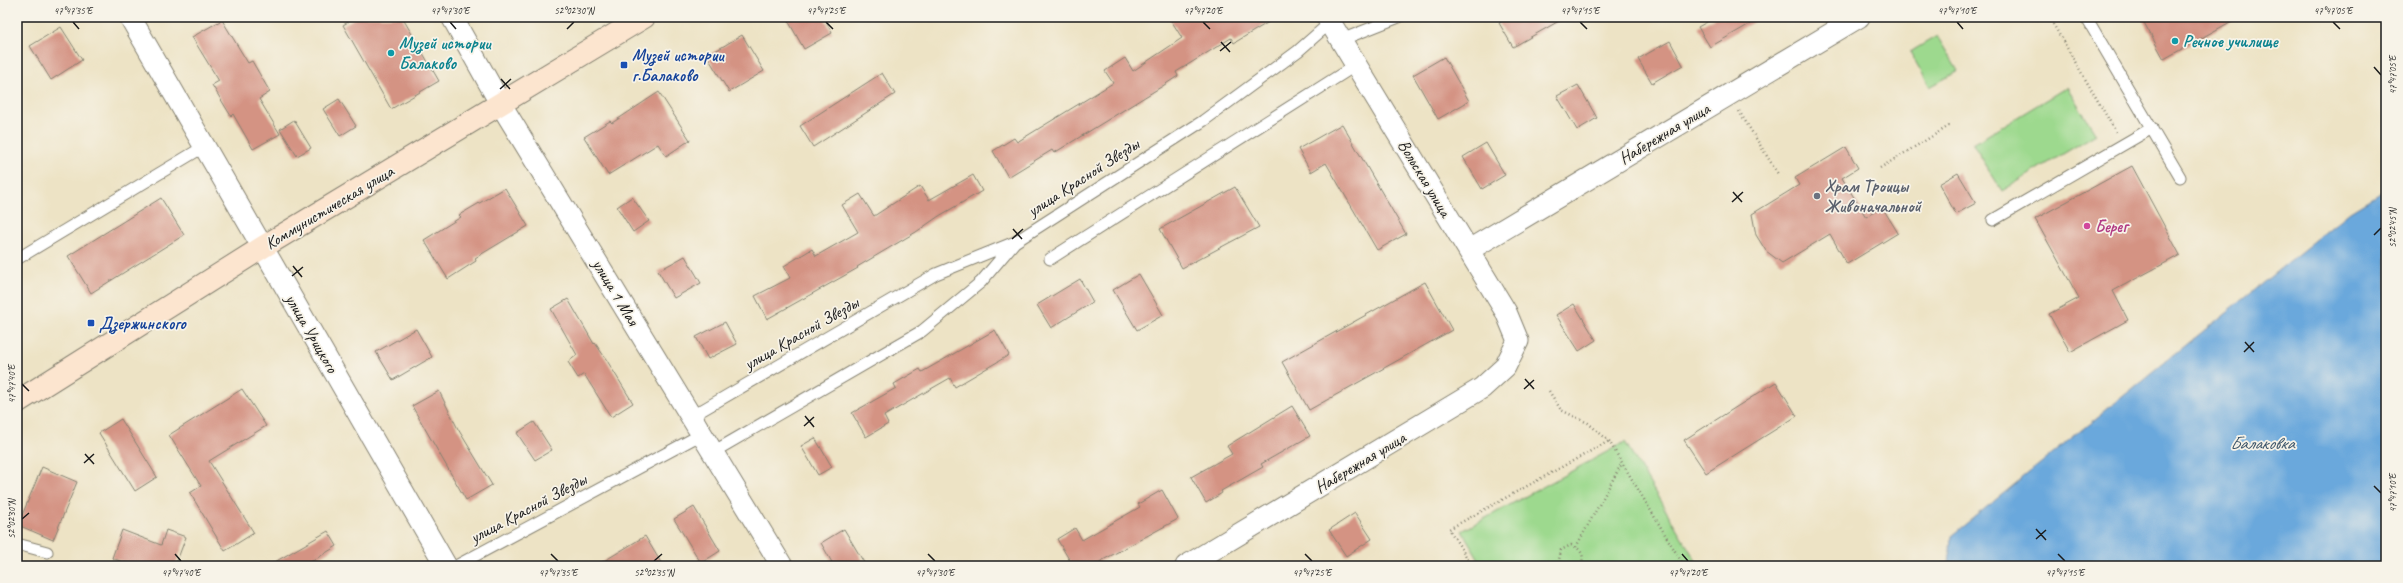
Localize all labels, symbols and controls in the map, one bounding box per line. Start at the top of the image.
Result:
text: 47°47'35"E [54,4,94,17]
text: 47°47'30"E [431,4,471,17]
text: 52°02'30"N [554,4,596,17]
text: 47°47'25"E [807,4,847,17]
text: 47°47'20"E [1184,4,1224,17]
text: 47°47'15"E [1561,4,1601,17]
text: 47°47'10"E [1938,4,1978,17]
text: 47°47'05"E [2314,4,2354,17]
place label: Речное училище [2183,31,2280,52]
place label: Музей истории Балаково [399,33,492,74]
marker: Речное училище [2170,36,2180,46]
place label: Музей истории г.Балаково [632,45,725,86]
marker: Музей истории Балаково [386,48,396,58]
text: 47°47'05"E [2386,54,2399,94]
marker: Музей истории г.Балаково [619,60,629,70]
street label: Набережная улица [1615,98,1714,169]
street label: улица Красной Звезды [1023,132,1145,223]
street label: Вольская улица [1393,136,1457,223]
street label: Коммунистическая улица [261,160,399,254]
place label: Храм Троицы Живоначальной [1825,176,1923,217]
marker: Храм Троицы Живоначальной [1812,191,1822,201]
text: 52°02'45"N [2386,206,2399,248]
place label: Берег [2095,216,2130,237]
marker: Берег [2082,221,2092,231]
street label: улица 1 Мая [587,254,644,331]
street label: улица Урицкого [280,289,343,377]
street label: улица Красной Звезды [739,291,864,376]
place label: Дзержинского [99,313,187,335]
marker: Дзержинского [86,318,96,328]
text: 47°47'40"E [5,363,18,403]
street label: Набережная улица [1311,427,1410,498]
water label: Балаковка [2230,432,2296,454]
street label: улица Красной Звезды [466,468,592,549]
text: 47°47'10"E [2386,472,2399,512]
text: 52°02'30"N [5,497,18,539]
text: 47°47'40"E [162,566,202,579]
text: 47°47'35"E [539,566,579,579]
text: 52°02'35"N [634,566,676,579]
text: 47°47'30"E [916,566,956,579]
text: 47°47'25"E [1293,566,1333,579]
text: 47°47'20"E [1669,566,1709,579]
text: 47°47'15"E [2046,566,2086,579]

